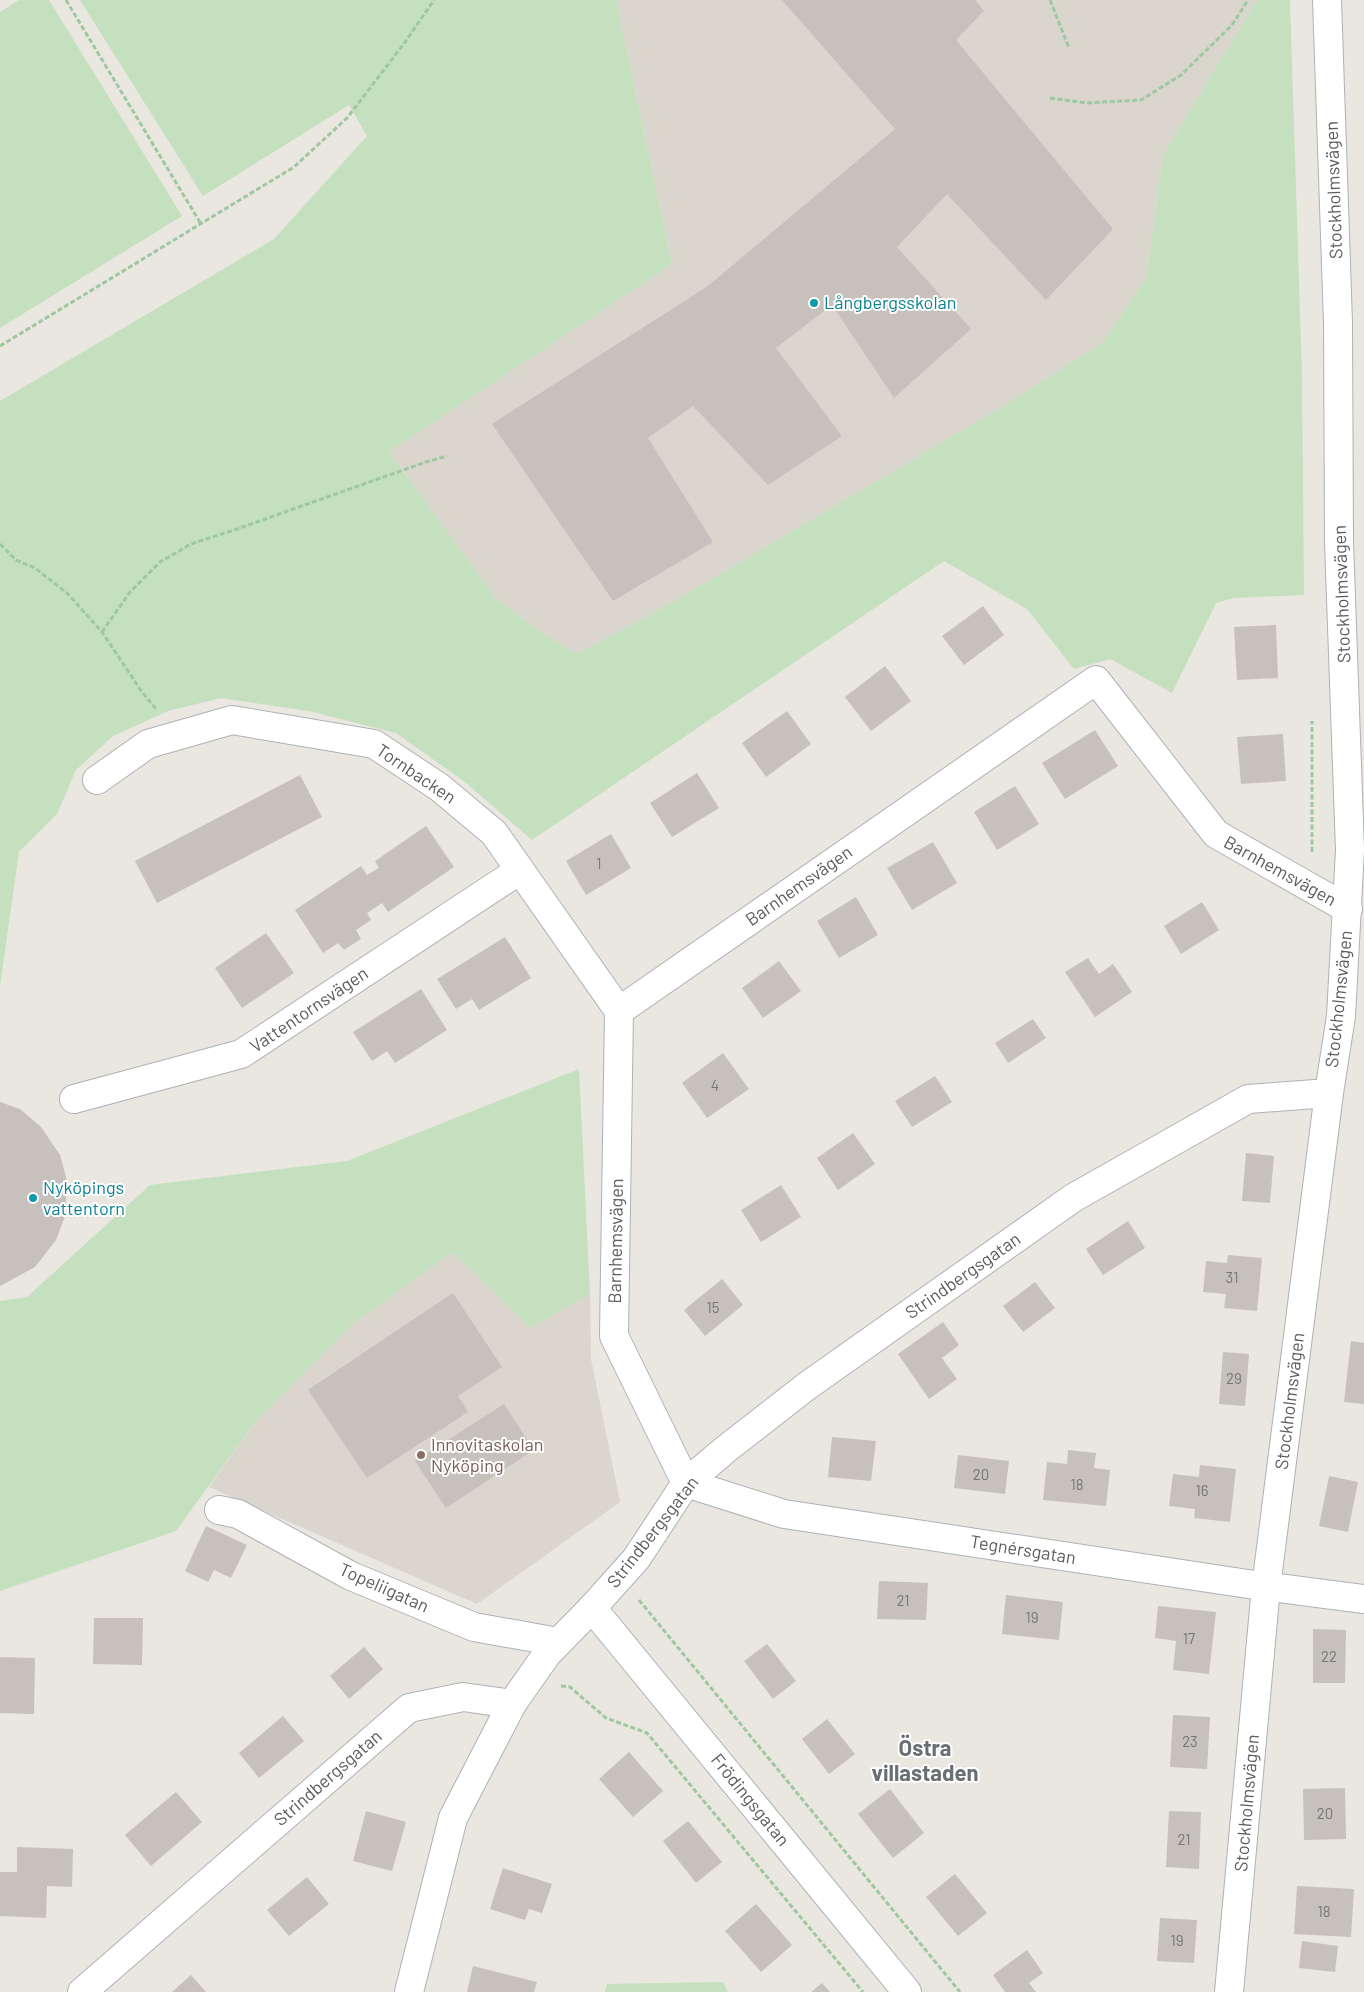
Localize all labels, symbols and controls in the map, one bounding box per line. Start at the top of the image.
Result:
street label: Stockholmsvägen [1320,121,1346,259]
place label: Långbergsskolan [824,291,956,313]
marker: Långbergsskolan [808,297,820,309]
street label: Stockholmsvägen [1328,525,1354,663]
street label: Tornbacken [373,738,461,808]
street label: Barnhemsvägen [1220,830,1341,910]
street label: Barnhemsvägen [741,840,856,930]
house number: 1 [596,854,602,872]
street label: Stockholmsvägen [1320,929,1356,1069]
street label: Vattentornsvägen [245,961,372,1057]
house number: 4 [711,1076,719,1094]
place label: Nyköpings vattentorn [43,1176,125,1219]
street label: Barnhemsvägen [603,1178,627,1304]
marker: Nyköpings vattentorn [27,1192,39,1204]
street label: Strindbergsgatan [901,1227,1024,1323]
house number: 31 [1226,1268,1238,1286]
house number: 15 [707,1298,719,1316]
street label: Stockholmsvägen [1270,1331,1308,1471]
house number: 29 [1226,1369,1242,1387]
place label: Innovitaskolan Nyköping [431,1433,543,1476]
marker: Innovitaskolan Nyköping [415,1449,427,1461]
house number: 20 [973,1465,989,1483]
street label: Strindbergsgatan [602,1471,703,1592]
house number: 18 [1070,1475,1084,1493]
house number: 16 [1196,1481,1208,1499]
street label: Tegnérsgatan [969,1530,1078,1568]
street label: Topeliigatan [336,1558,433,1617]
house number: 21 [896,1591,910,1609]
house number: 19 [1025,1608,1039,1626]
house number: 17 [1183,1629,1195,1647]
house number: 22 [1321,1647,1337,1665]
street label: Strindbergsgatan [269,1724,386,1830]
house number: 23 [1182,1732,1198,1750]
street label: Stockholmsvägen [1229,1733,1263,1873]
district label: Östra villastaden [872,1734,978,1785]
street label: Frödingsgatan [707,1749,795,1850]
house number: 20 [1317,1804,1333,1822]
house number: 21 [1177,1830,1191,1848]
house number: 18 [1317,1902,1331,1920]
house number: 19 [1170,1931,1184,1949]

